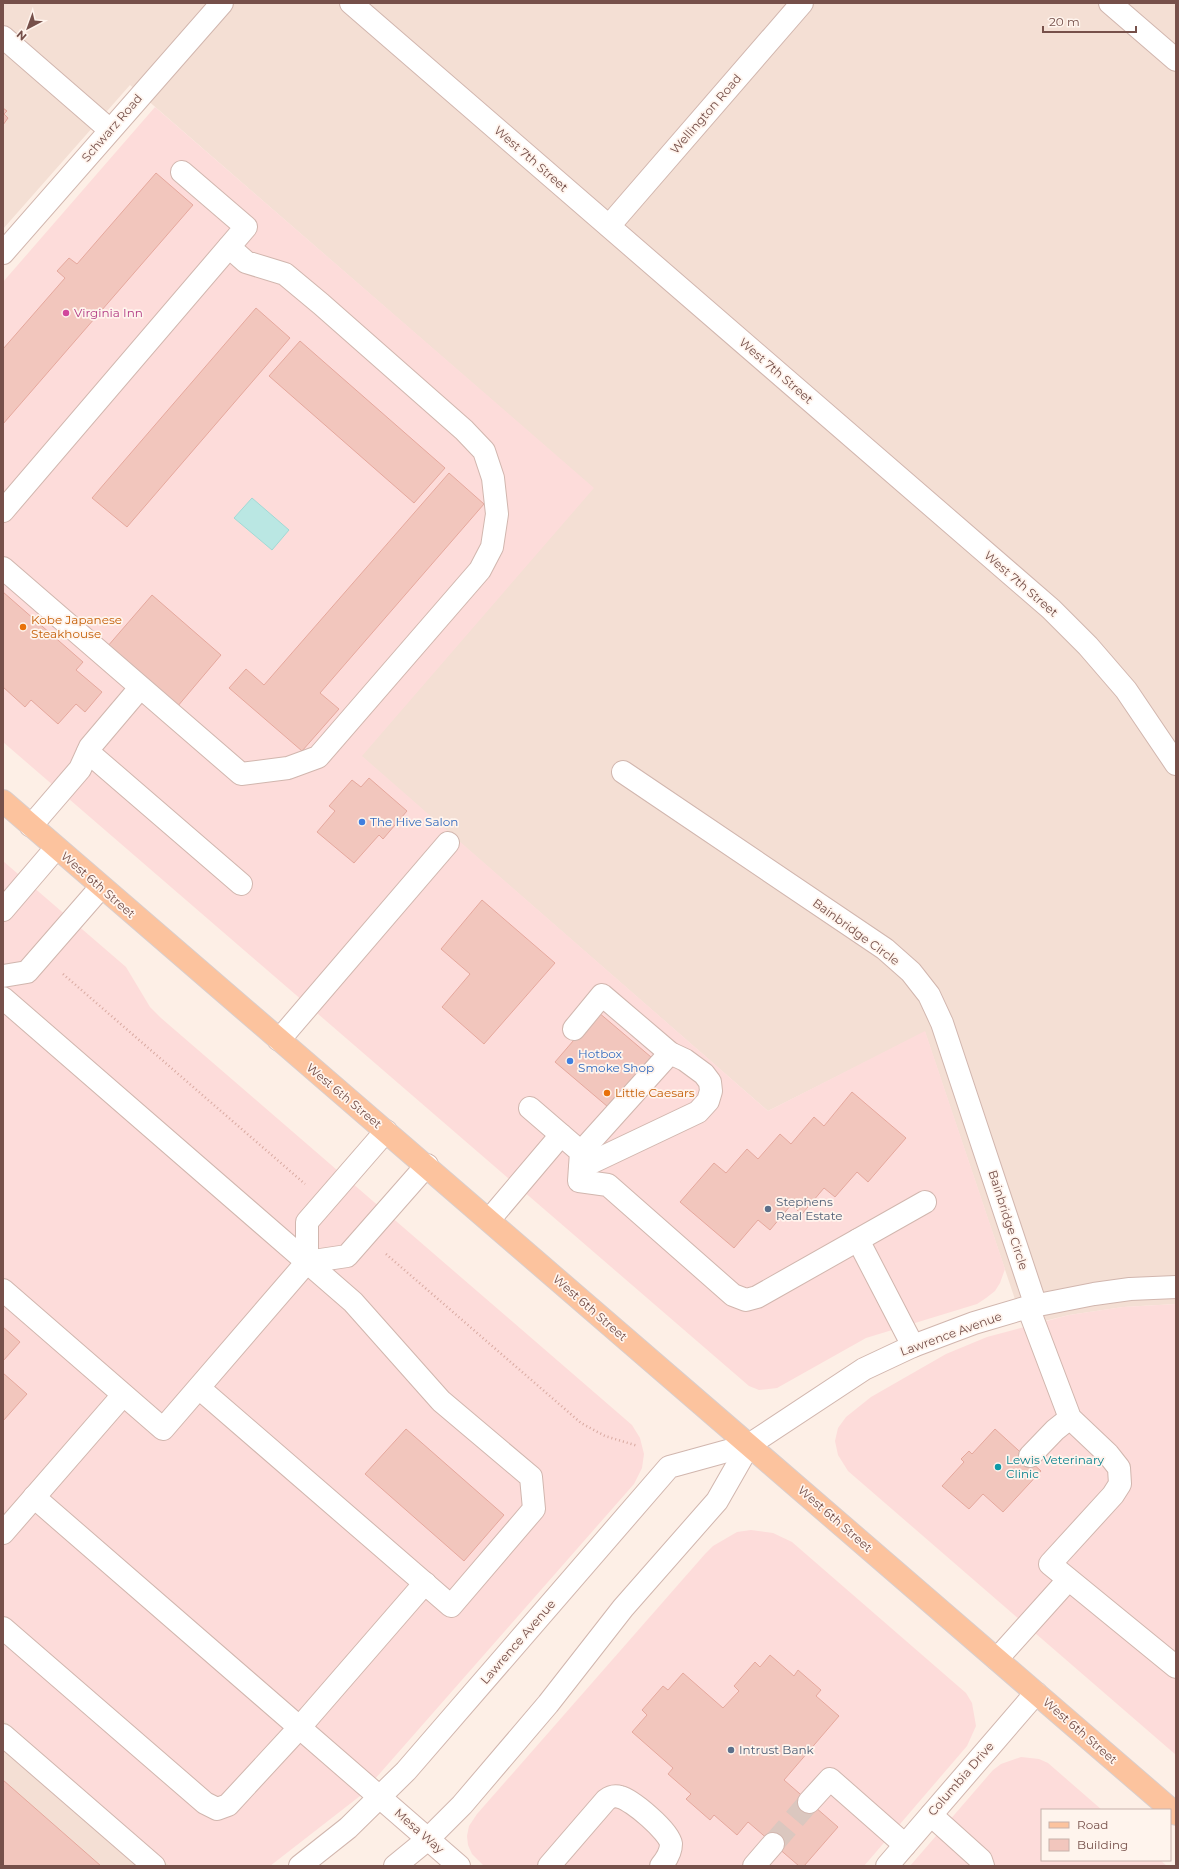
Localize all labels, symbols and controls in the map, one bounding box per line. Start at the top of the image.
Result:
north arrow [8,8,48,48]
scale bar [1043,8,1136,34]
text: 20 m [1049,14,1080,29]
text: N [13,27,29,44]
street label: Wellington Road [667,71,744,157]
street label: Schwarz Road [78,91,145,165]
street label: West 7th Street [491,122,571,195]
place label: Virginia Inn [74,305,143,320]
marker: Virginia Inn [61,308,71,318]
street label: West 7th Street [736,334,816,407]
street label: West 7th Street [981,547,1061,620]
place label: Kobe Japanese Steakhouse [31,612,122,641]
marker: Kobe Japanese Steakhouse [18,622,28,632]
place label: The Hive Salon [370,814,458,829]
marker: The Hive Salon [357,817,367,827]
street label: West 6th Street [58,848,139,921]
street label: Bainbridge Circle [810,895,903,968]
place label: Hotbox Smoke Shop [578,1046,654,1075]
marker: Hotbox Smoke Shop [565,1056,575,1066]
street label: West 6th Street [304,1060,385,1131]
place label: Little Caesars [615,1085,695,1100]
marker: Little Caesars [602,1088,612,1098]
street label: Bainbridge Circle [985,1168,1032,1272]
place label: Stephens Real Estate [776,1194,843,1223]
marker: Stephens Real Estate [763,1204,773,1214]
street label: West 6th Street [550,1271,631,1344]
street label: Lawrence Avenue [898,1308,1004,1359]
place label: Lewis Veterinary Clinic [1006,1452,1105,1481]
marker: Lewis Veterinary Clinic [993,1462,1003,1472]
street label: West 6th Street [795,1482,876,1555]
street label: Lawrence Avenue [477,1596,558,1687]
street label: West 6th Street [1040,1694,1121,1767]
street label: Columbia Drive [925,1739,997,1819]
place label: Intrust Bank [739,1742,815,1757]
marker: Intrust Bank [726,1745,736,1755]
street label: Mesa Way [391,1805,448,1857]
legend [1041,1809,1171,1861]
text: Road [1077,1817,1108,1832]
text: Building [1077,1837,1128,1852]

